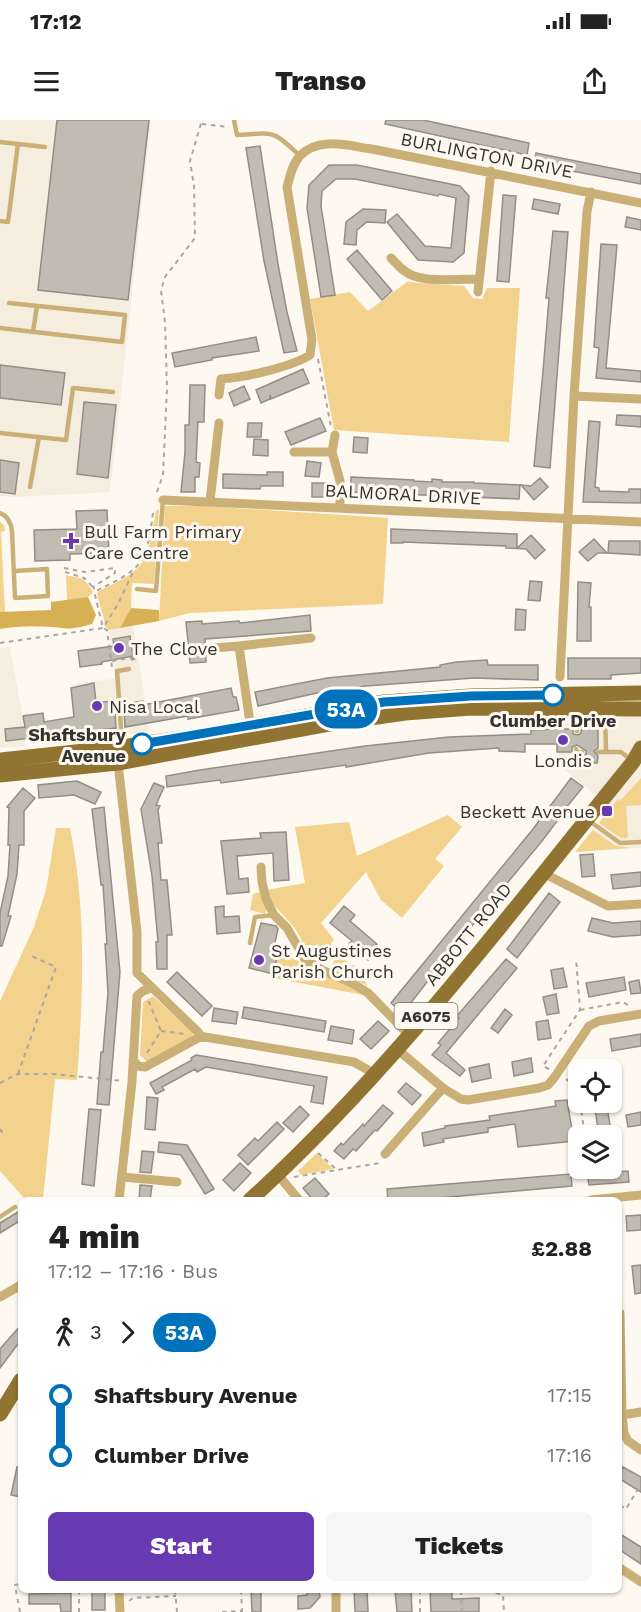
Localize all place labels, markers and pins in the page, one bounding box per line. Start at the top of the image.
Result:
place label: Bull Farm Primary Care Centre [84,521,242,563]
marker: Bull Farm Primary Care Centre [62,532,80,550]
place label: The Clove [131,638,218,659]
marker: The Clove [112,641,126,655]
marker: Clumber Drive [542,684,564,706]
place label: Nisa Local [109,696,200,717]
marker: Nisa Local [90,699,104,713]
place label: Clumber Drive [490,710,616,731]
place label: Shaftsbury Avenue [28,724,127,766]
marker: Shaftsbury Avenue [131,733,153,755]
marker: Londis [556,733,570,747]
place label: Londis [534,750,592,771]
place label: Beckett Avenue [460,801,595,822]
marker: Beckett Avenue [600,804,614,818]
place label: St Augustines Parish Church [271,940,394,982]
marker: St Augustines Parish Church [252,953,266,967]

